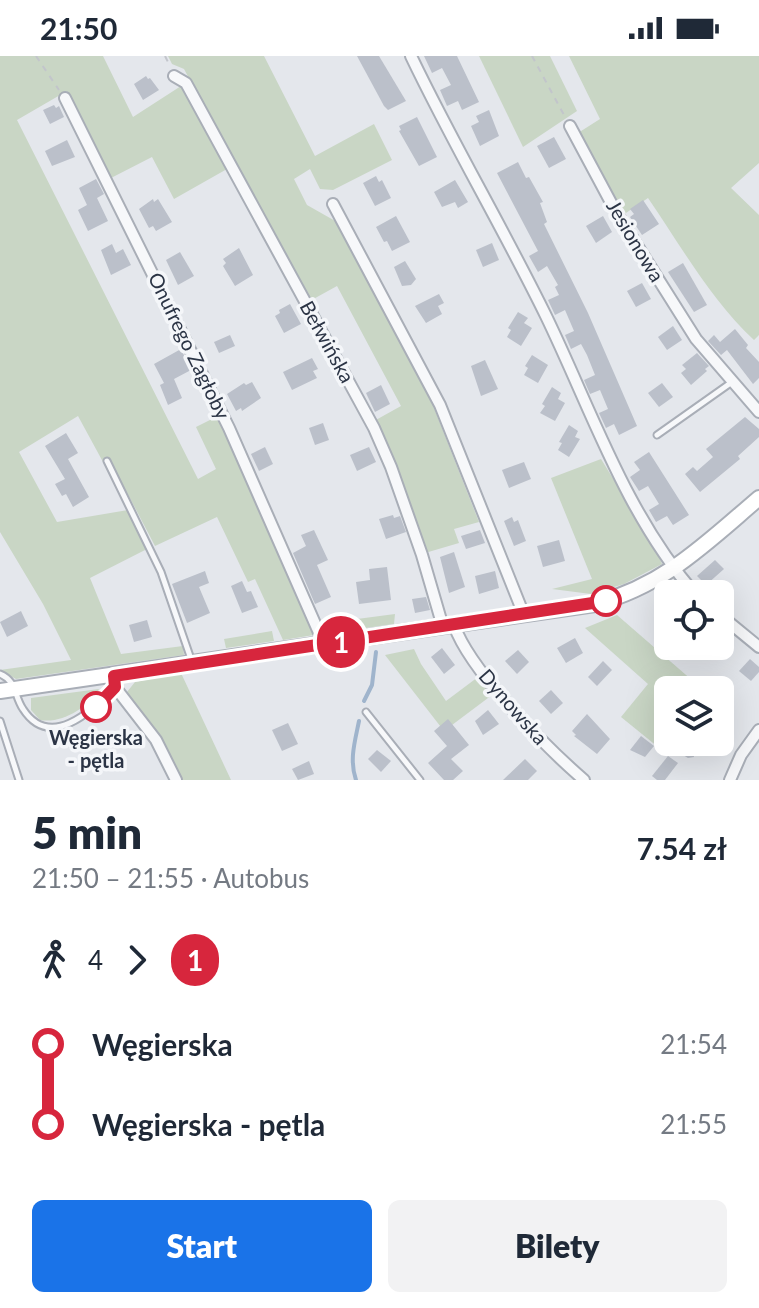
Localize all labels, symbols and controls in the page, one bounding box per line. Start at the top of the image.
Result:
text: 21:50 [40,10,117,46]
street label: Jesionowa [602,195,670,286]
street label: Onufrego Zagłoby [144,268,236,423]
street label: Bełwińska [296,296,360,387]
map controls [654,580,734,756]
button: locate [654,580,734,660]
unlabelled marker [591,586,621,616]
line badge: 1 [315,616,367,668]
text: 1 [333,625,349,659]
street label: Dynowska [474,664,553,749]
button: layers [654,676,734,756]
marker: Węgierska - pętla [81,692,111,722]
place label: Węgierska - pętla [49,725,143,772]
text: 5 min [32,806,142,858]
text: 7.54 zł [637,830,727,866]
text: 21:50 – 21:55 · Autobus [32,862,309,894]
icon: walk [32,938,76,982]
icon: forward [115,938,159,982]
text: 1 [187,943,203,977]
text: 4 [88,944,103,976]
text: Węgierska [92,1026,233,1062]
text: 21:54 [660,1028,727,1060]
text: Węgierska - pętla [92,1106,325,1142]
text: 21:55 [660,1108,727,1140]
button: Start [32,1200,372,1292]
button: Bilety [388,1200,727,1292]

